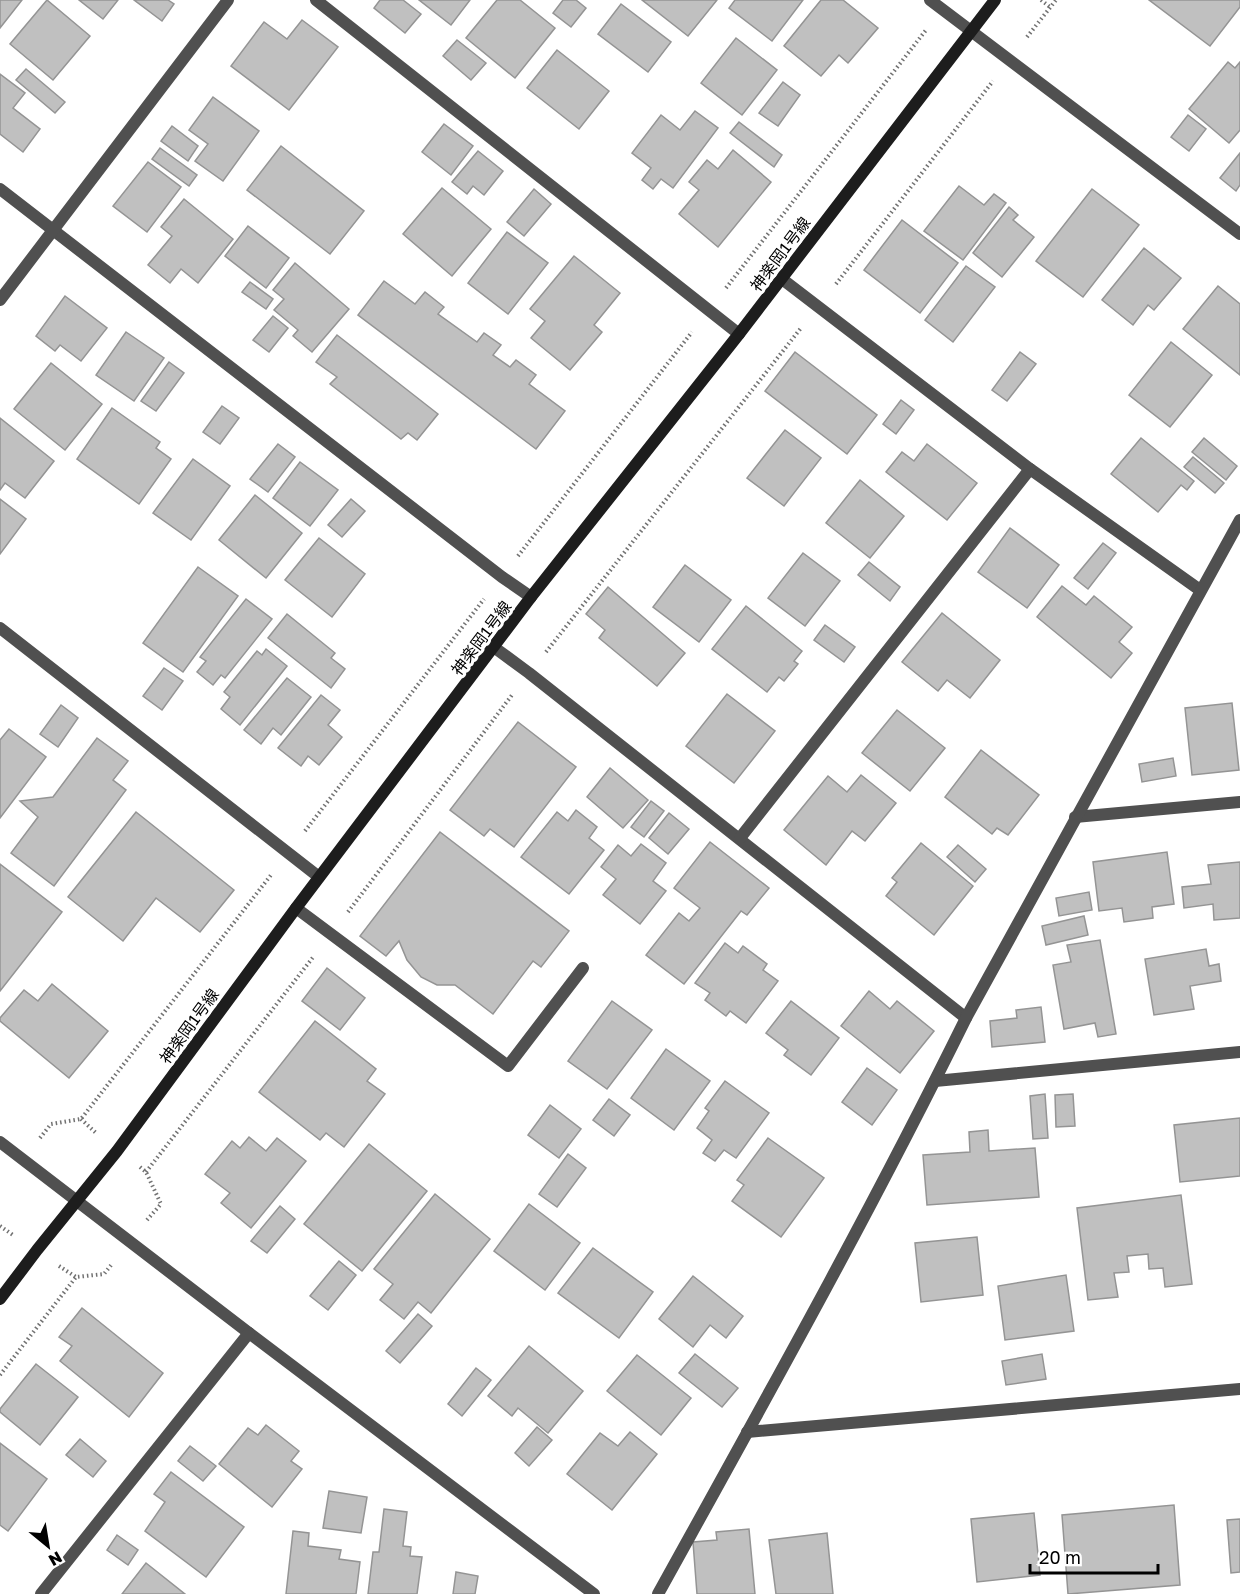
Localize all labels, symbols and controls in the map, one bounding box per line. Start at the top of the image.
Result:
street label: 神楽岡1号線 [746,213,814,295]
street label: 神楽岡1号線 [447,597,515,679]
street label: 神楽岡1号線 [155,985,223,1067]
north arrow [18,1516,78,1576]
scale bar [1030,1537,1158,1575]
text: 20 m [1039,1546,1081,1568]
text: N [45,1547,66,1571]

